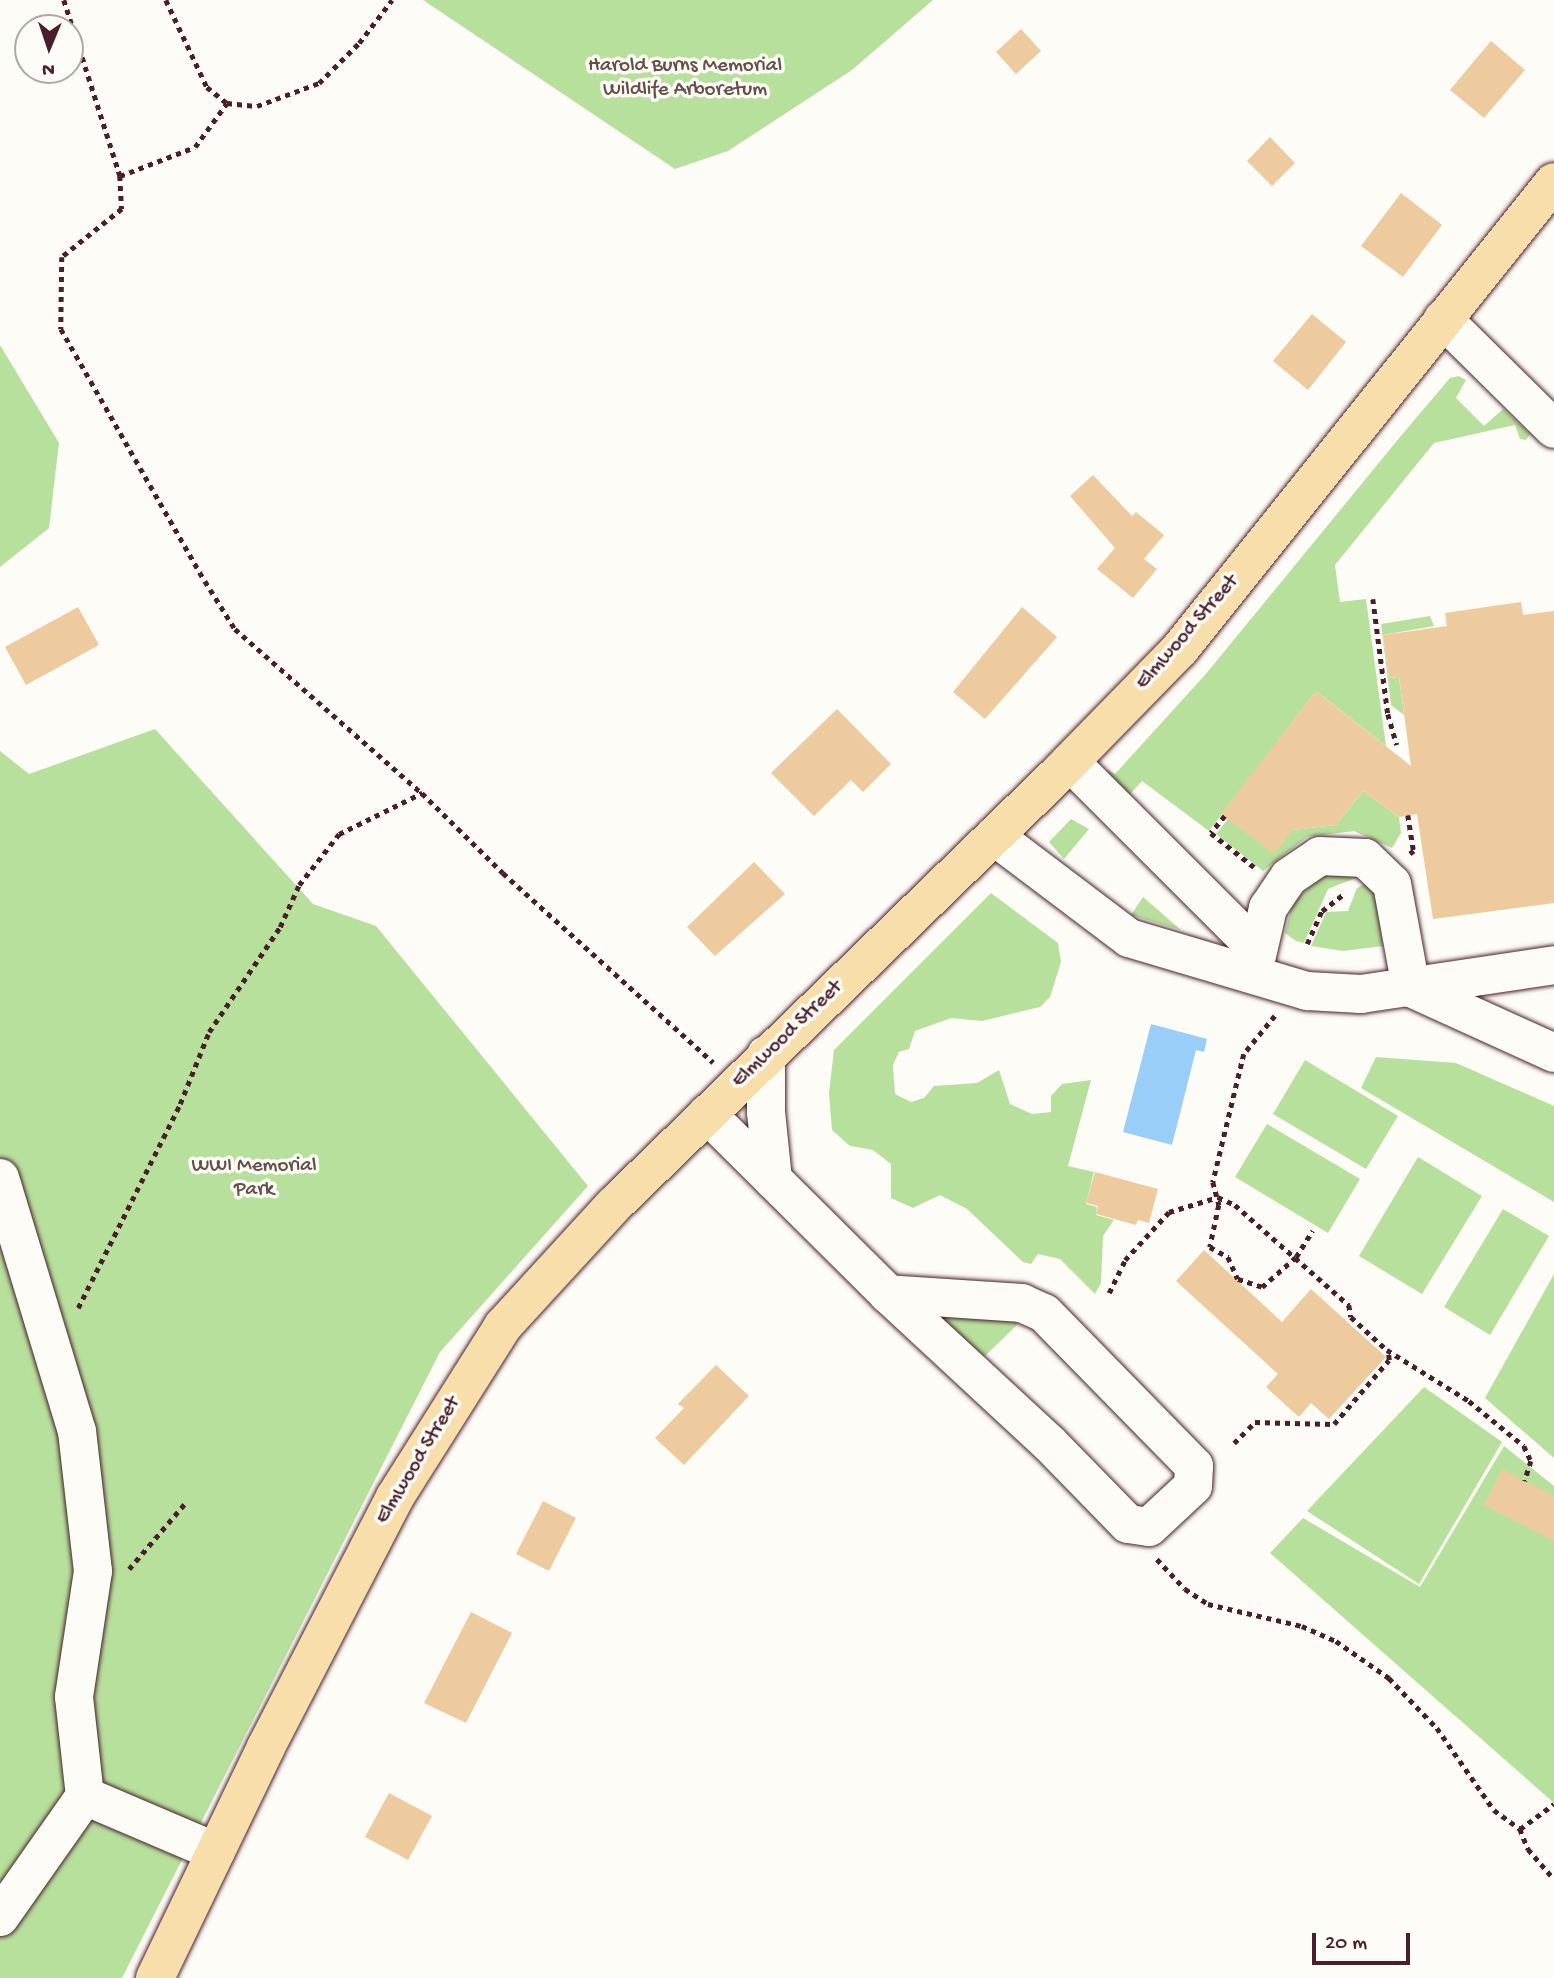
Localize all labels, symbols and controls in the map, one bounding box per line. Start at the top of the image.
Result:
north arrow [14,14,84,84]
park label: Harold Burns Memorial Wildlife Arboretum [588,54,782,104]
text: N [42,57,55,80]
street label: Elmwood Street [1131,570,1245,696]
street label: Elmwood Street [727,976,849,1094]
park label: WWI Memorial Park [191,1154,317,1204]
street label: Elmwood Street [371,1393,467,1529]
scale bar [1316,1918,1414,1962]
text: 20 m [1325,1932,1367,1957]

